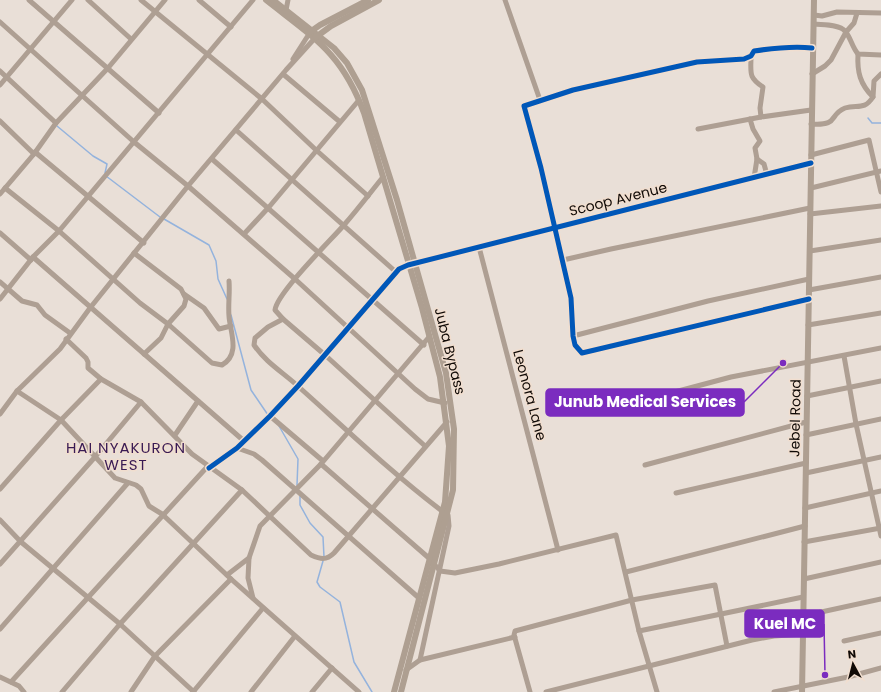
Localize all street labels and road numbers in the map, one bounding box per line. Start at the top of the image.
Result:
street label: Scoop Avenue [567,177,669,221]
street label: Juba Bypass [430,305,470,397]
street label: Leonora Lane [508,347,552,443]
street label: Jebel Road [784,379,806,457]

